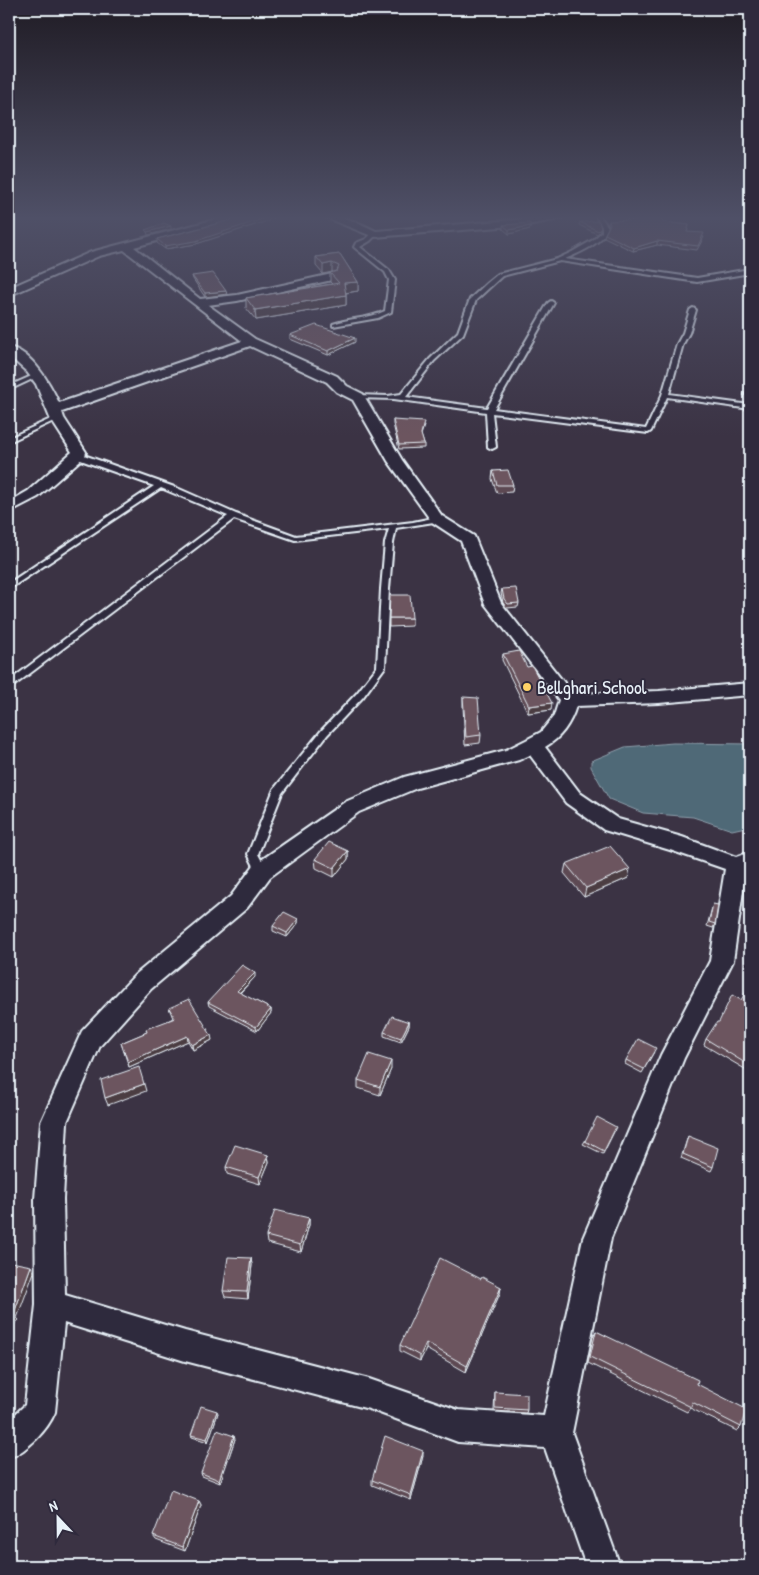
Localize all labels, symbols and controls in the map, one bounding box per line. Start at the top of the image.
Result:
place label: Bellghari School [537,674,648,700]
marker: Bellghari School [521,681,533,693]
north arrow [32,1492,82,1542]
text: N [46,1495,60,1516]

